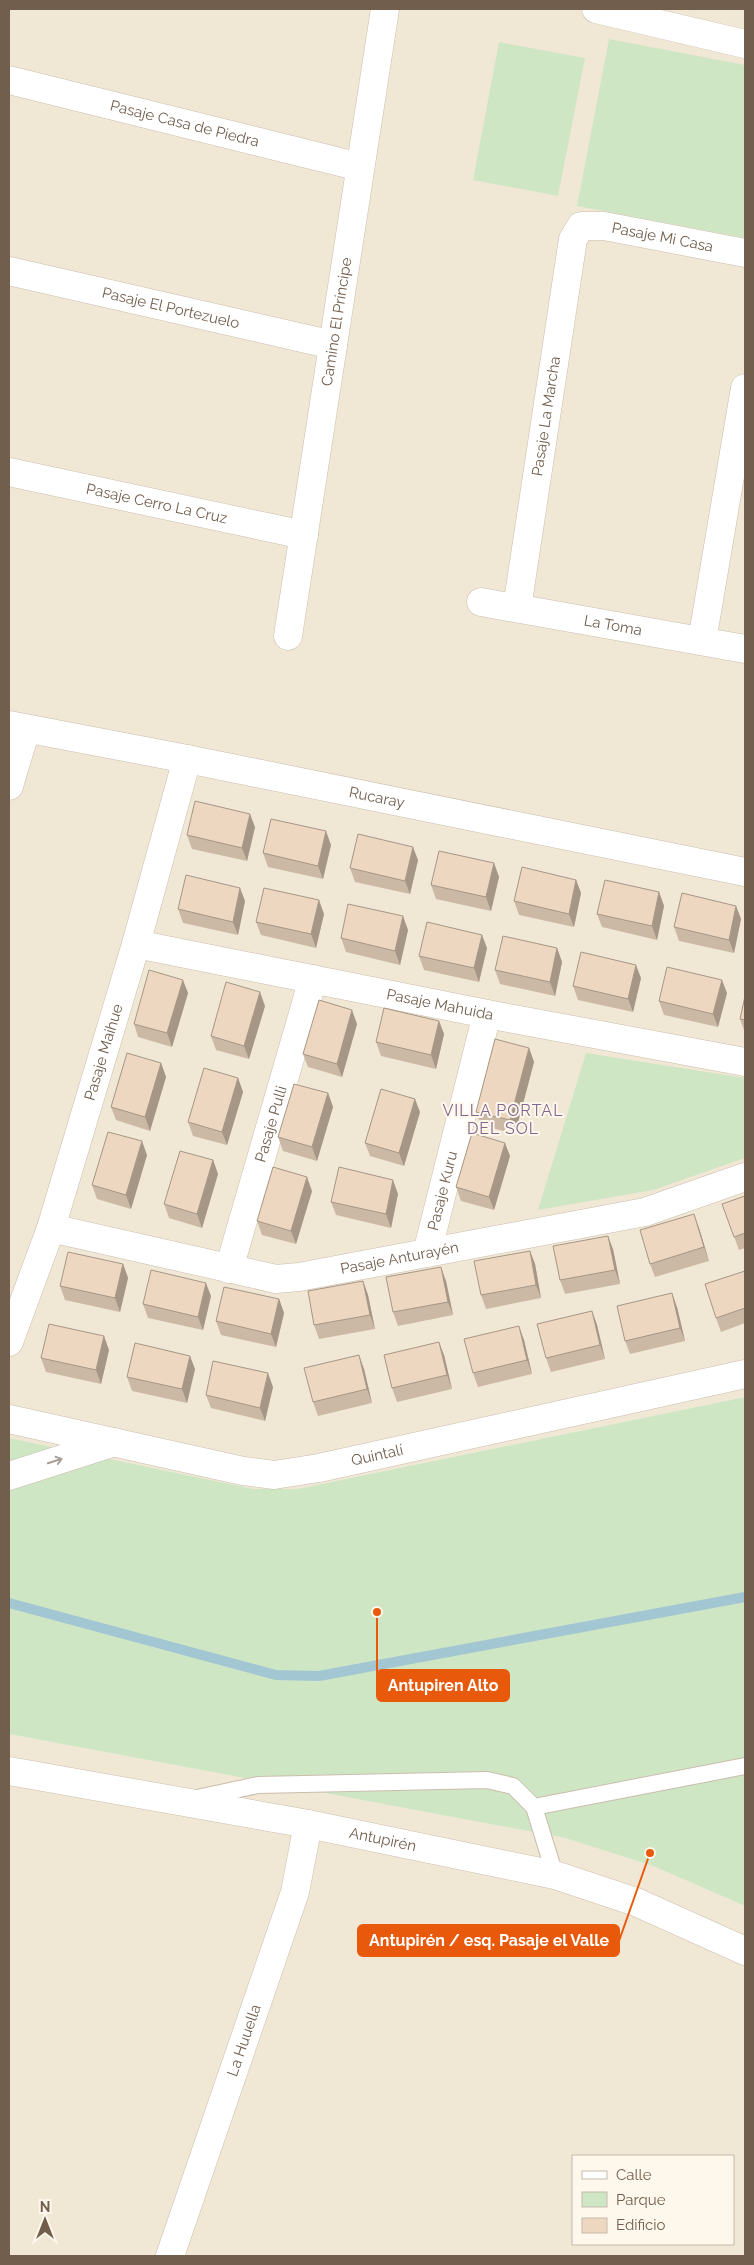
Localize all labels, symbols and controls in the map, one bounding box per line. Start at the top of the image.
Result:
street label: Pasaje Casa de Piedra [108,96,261,151]
street label: Pasaje Mi Casa [610,219,715,256]
street label: Camino El Príncipe [318,256,355,387]
street label: Pasaje El Portezuelo [100,284,241,332]
street label: Pasaje La Marcha [528,355,564,477]
street label: Pasaje Cerro La Cruz [85,480,229,527]
street label: La Toma [582,611,643,639]
street label: Rucaray [348,783,406,812]
street label: Pasaje Mahuida [385,985,495,1024]
street label: Pasaje Maihue [81,1002,127,1103]
street label: Pasaje Pulli [251,1084,291,1164]
district label: VILLA PORTAL DEL SOL [442,1101,564,1138]
street label: Pasaje Kuru [424,1149,461,1233]
street label: Pasaje Anturayén [339,1238,460,1278]
street label: Quintalí [349,1441,405,1470]
one-way arrow [47,1456,63,1465]
callout: Antupiren Alto [377,1670,509,1701]
text: Antupiren Alto [388,1676,499,1695]
street label: Antupirén [348,1824,418,1855]
callout: Antupirén / esq. Pasaje el Valle [358,1925,619,1956]
text: Antupirén / esq. Pasaje el Valle [369,1931,609,1950]
street label: La Huuella [223,2002,265,2079]
legend [572,2155,734,2245]
text: Calle [616,2166,652,2184]
text: Parque [616,2191,666,2209]
north arrow [20,2195,70,2245]
text: N [40,2199,50,2215]
text: Edificio [616,2216,666,2234]

